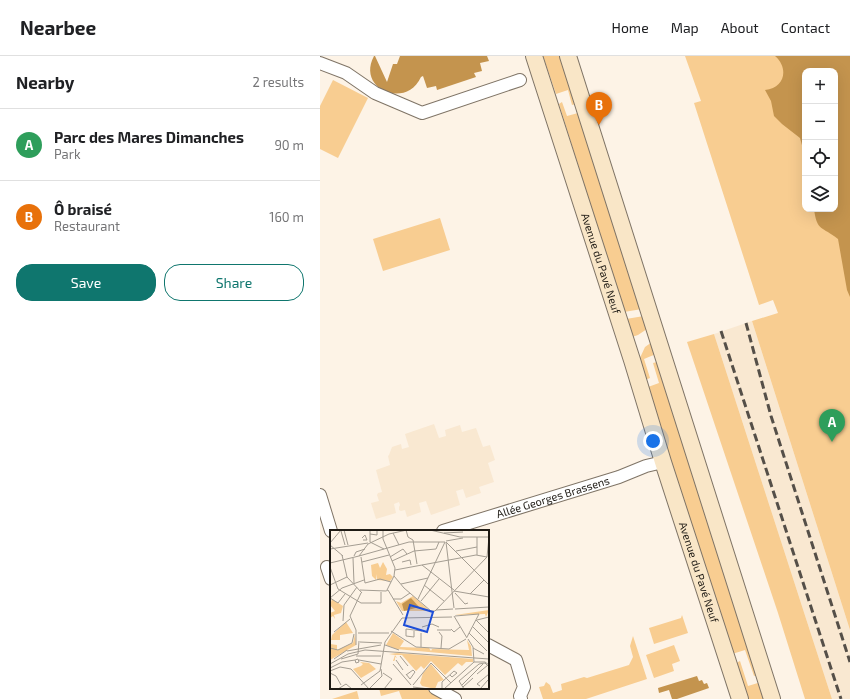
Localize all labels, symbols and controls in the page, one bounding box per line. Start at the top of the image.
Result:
text: Nearbee [20,16,96,39]
text: Home [612,19,649,36]
text: Map [671,19,699,36]
text: About [721,19,759,36]
text: Contact [781,19,830,36]
map controls [802,68,838,212]
button: + [802,68,838,104]
text: Nearby [16,72,74,92]
text: 2 results [252,74,304,90]
pin: B [586,92,612,125]
button: − [802,104,838,140]
text: Parc des Mares Dimanches [54,128,244,146]
text: A [25,137,33,153]
text: 90 m [274,137,304,153]
button: locate [802,140,838,176]
text: Park [54,146,81,162]
button: layers [802,176,838,212]
text: Ô braisé [54,200,112,218]
text: B [25,209,33,225]
text: 160 m [269,209,304,225]
street label: Avenue du Pavé Neuf [579,211,624,316]
text: Restaurant [54,218,120,234]
button: Save [16,264,156,301]
button: Share [164,264,304,301]
pin: A [819,409,845,442]
your location [643,431,663,451]
street label: Allée Georges Brassens [495,473,611,520]
street label: Avenue du Pavé Neuf [677,520,722,625]
inset map [330,530,489,689]

